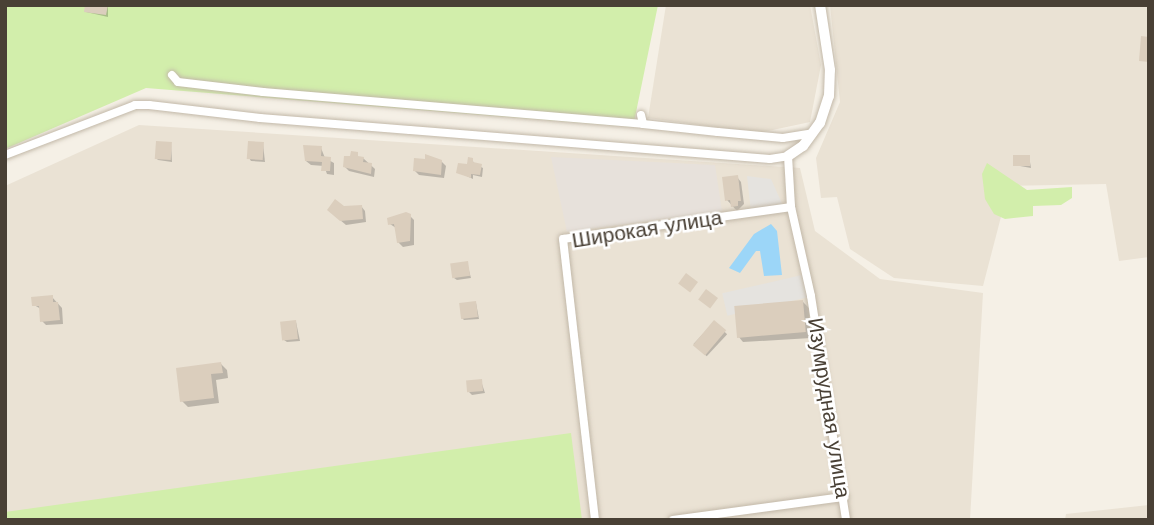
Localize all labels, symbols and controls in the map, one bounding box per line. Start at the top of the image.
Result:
street label: Широкая улица [570,205,724,253]
street label: Изумрудная улица [802,316,856,500]

